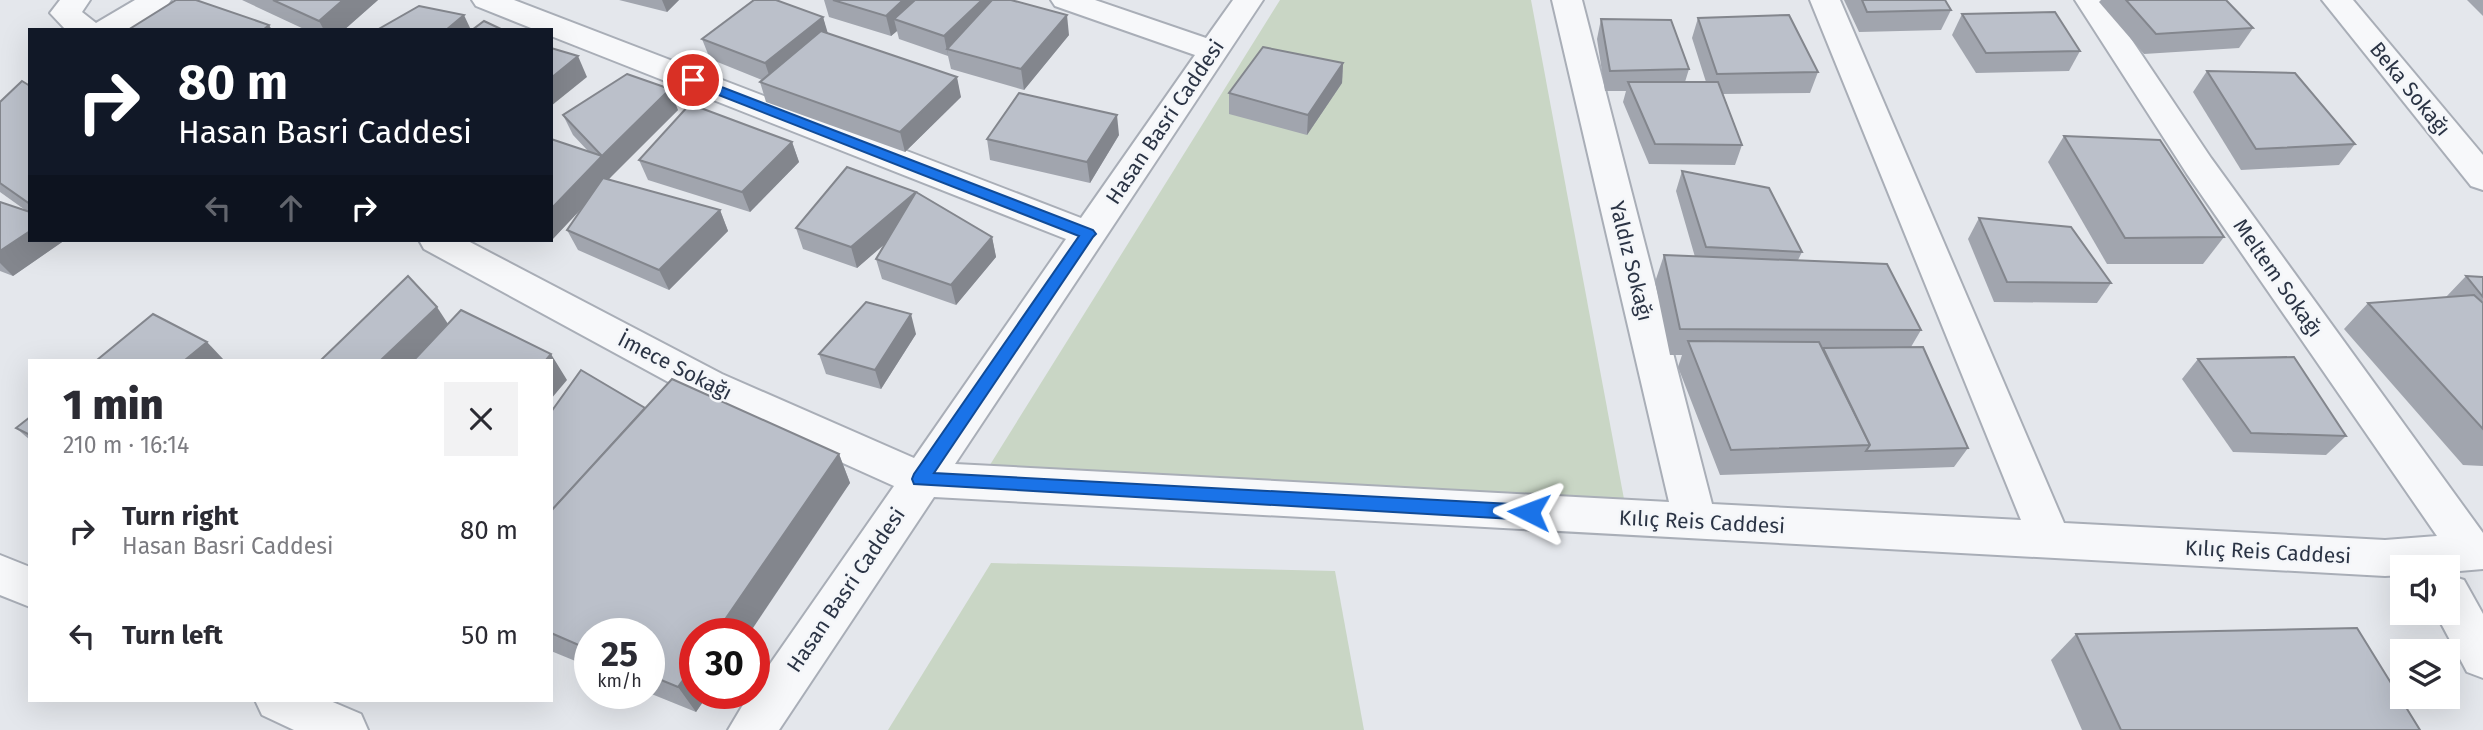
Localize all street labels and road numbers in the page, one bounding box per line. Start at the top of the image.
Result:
street label: Hasan Basri Caddesi [1100,35,1230,209]
street label: Beka Sokağı [2364,37,2456,141]
street label: Yaldız Sokağı [1604,198,1658,324]
street label: Meltem Sokağı [2228,214,2328,342]
street label: İmece Sokağı [614,326,736,406]
street label: Hasan Basri Caddesi [781,503,911,677]
street label: Kılıç Reis Caddesi [1618,505,1786,539]
street label: Kılıç Reis Caddesi [2184,535,2352,569]

